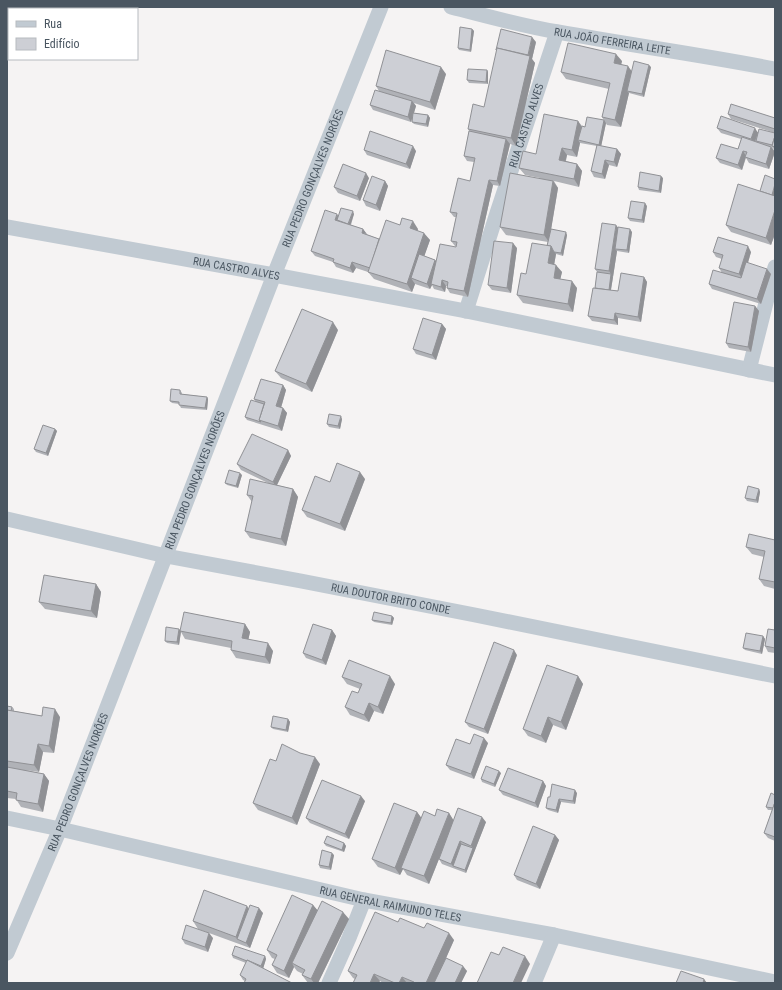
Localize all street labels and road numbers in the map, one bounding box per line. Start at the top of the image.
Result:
street label: RUA JOÃO FERREIRA LEITE [553,25,672,57]
street label: RUA CASTRO ALVES [506,81,546,169]
street label: RUA PEDRO GONÇALVES NORÕES [279,107,346,249]
street label: RUA CASTRO ALVES [192,254,281,282]
street label: RUA PEDRO GONÇALVES NORÕES [162,409,228,551]
street label: RUA DOUTOR BRITO CONDE [330,581,452,617]
street label: RUA PEDRO GONÇALVES NORÕES [45,711,111,853]
street label: RUA GENERAL RAIMUNDO TELES [318,883,463,924]

